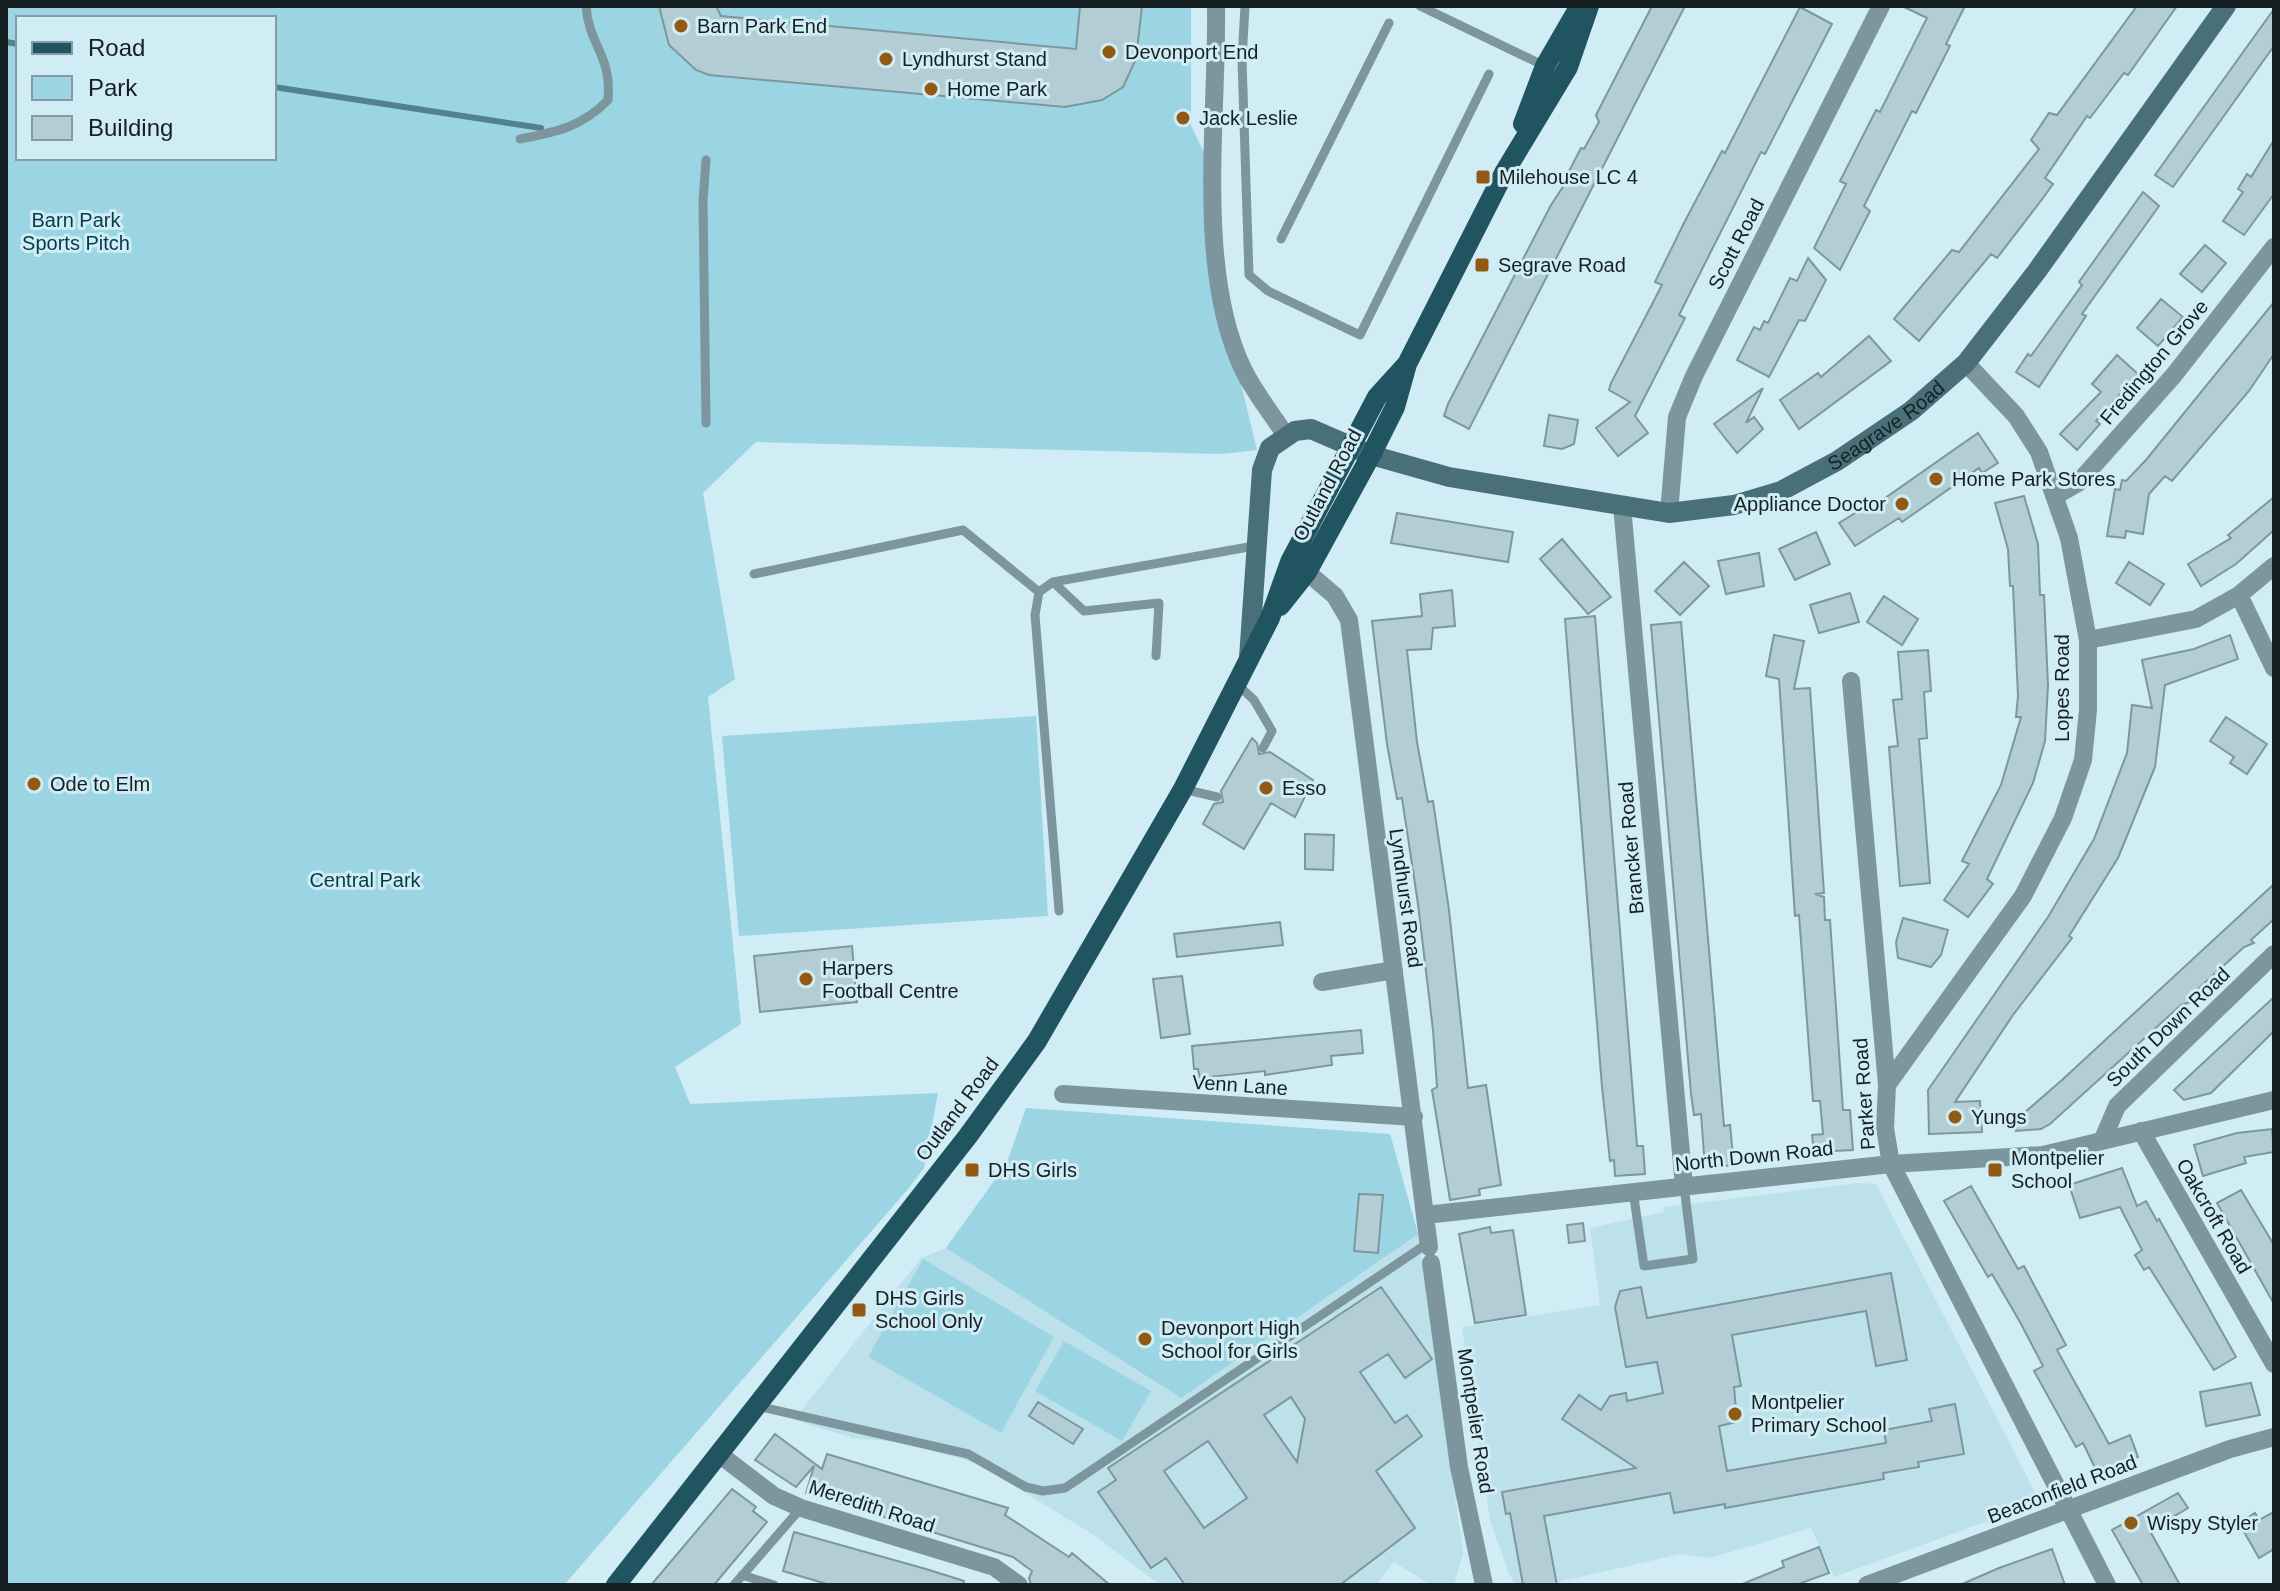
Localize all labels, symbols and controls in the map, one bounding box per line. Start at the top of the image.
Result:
place label: Barn Park End [697,15,827,37]
legend [16,16,276,160]
marker: Barn Park End [672,17,690,35]
text: Road [88,34,145,61]
place label: Devonport End [1125,41,1258,63]
marker: Devonport End [1100,43,1118,61]
place label: Lyndhurst Stand [902,48,1047,70]
marker: Lyndhurst Stand [877,50,895,68]
text: Park [88,74,138,101]
place label: Home Park [947,78,1048,100]
marker: Home Park [922,80,940,98]
place label: Jack Leslie [1199,107,1298,129]
marker: Jack Leslie [1174,109,1192,127]
text: Building [88,114,173,141]
place label: Milehouse LC 4 [1499,166,1638,188]
marker: Milehouse LC 4 [1474,168,1492,186]
street label: Scott Road [1704,195,1768,293]
park label: Barn Park Sports Pitch [22,209,130,254]
place label: Segrave Road [1498,254,1626,276]
marker: Segrave Road [1473,256,1491,274]
street label: Fredington Grove [2096,295,2212,429]
street label: Seagrave Road [1824,376,1949,475]
street label: Outland Road [1288,425,1366,545]
place label: Home Park Stores [1952,468,2115,490]
marker: Home Park Stores [1927,470,1945,488]
place label: Appliance Doctor [1734,493,1886,515]
marker: Appliance Doctor [1893,495,1911,513]
street label: Lopes Road [2051,634,2073,742]
place label: Ode to Elm [50,773,150,795]
marker: Ode to Elm [25,775,43,793]
place label: Esso [1282,777,1326,799]
marker: Esso [1257,779,1275,797]
street label: Brancker Road [1614,781,1648,915]
street label: Lyndhurst Road [1385,827,1427,969]
park label: Central Park [309,869,422,891]
place label: Harpers Football Centre [822,957,959,1002]
street label: South Down Road [2102,963,2234,1091]
marker: Harpers Football Centre [797,970,815,988]
street label: Parker Road [1849,1037,1879,1151]
street label: Outland Road [911,1053,1003,1165]
street label: Venn Lane [1192,1071,1288,1099]
place label: Yungs [1971,1106,2027,1128]
marker: Yungs [1946,1108,1964,1126]
street label: North Down Road [1674,1137,1834,1175]
place label: Montpelier School [2011,1147,2105,1192]
street label: Oakcroft Road [2172,1155,2256,1277]
place label: DHS Girls [988,1159,1077,1181]
marker: DHS Girls [963,1161,981,1179]
marker: Montpelier School [1986,1161,2004,1179]
place label: DHS Girls School Only [875,1287,983,1332]
marker: DHS Girls School Only [850,1301,868,1319]
place label: Devonport High School for Girls [1161,1317,1300,1362]
marker: Devonport High School for Girls [1136,1330,1154,1348]
street label: Montpelier Road [1454,1347,1498,1495]
place label: Montpelier Primary School [1751,1391,1887,1436]
marker: Montpelier Primary School [1726,1405,1744,1423]
street label: Beaconfield Road [1984,1450,2140,1528]
street label: Meredith Road [806,1475,938,1537]
place label: Wispy Styler [2147,1512,2258,1534]
marker: Wispy Styler [2122,1514,2140,1532]

